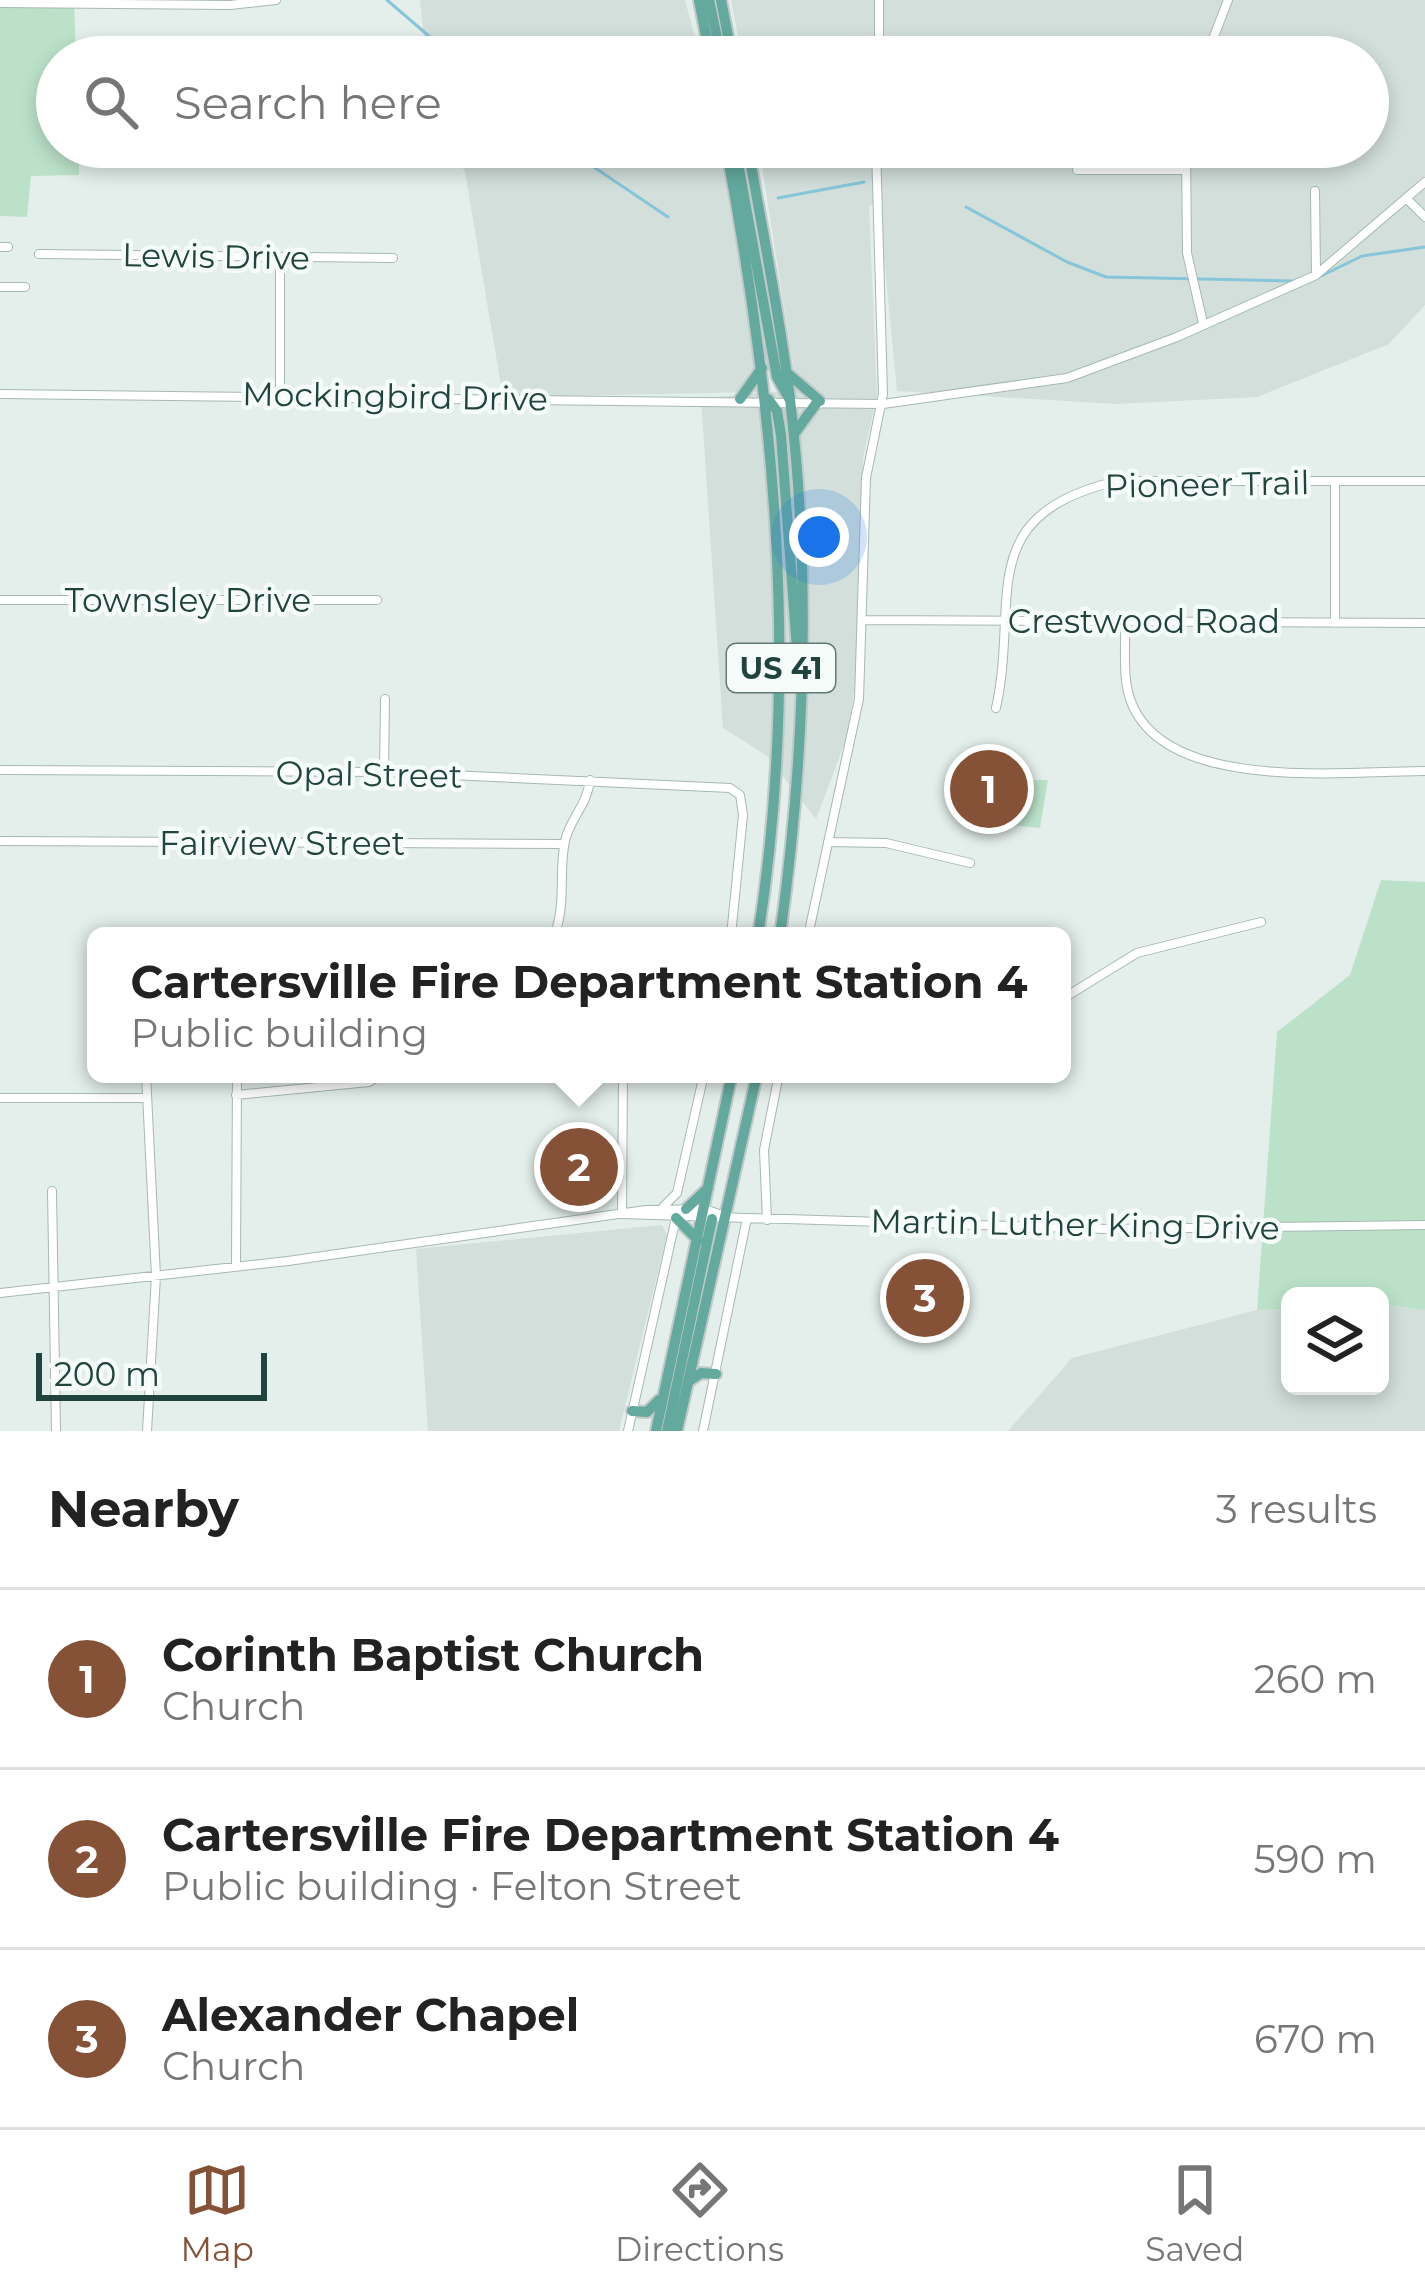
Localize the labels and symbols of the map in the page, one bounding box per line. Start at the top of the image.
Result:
street label: Lewis Drive [122,234,310,278]
street label: Mockingbird Drive [242,373,548,419]
street label: Pioneer Trail [1104,462,1310,506]
your location [789,507,849,567]
street label: Townsley Drive [65,580,311,620]
street label: Crestwood Road [1008,601,1280,641]
road number: US 41 [727,644,835,692]
pin: 1 [950,744,1028,834]
street label: Opal Street [275,752,463,796]
street label: Fairview Street [159,823,405,863]
pin: 2 [540,1122,618,1212]
street label: Martin Luther King Drive [870,1200,1280,1248]
pin: 3 [886,1253,964,1343]
scale bar [36,1347,267,1400]

